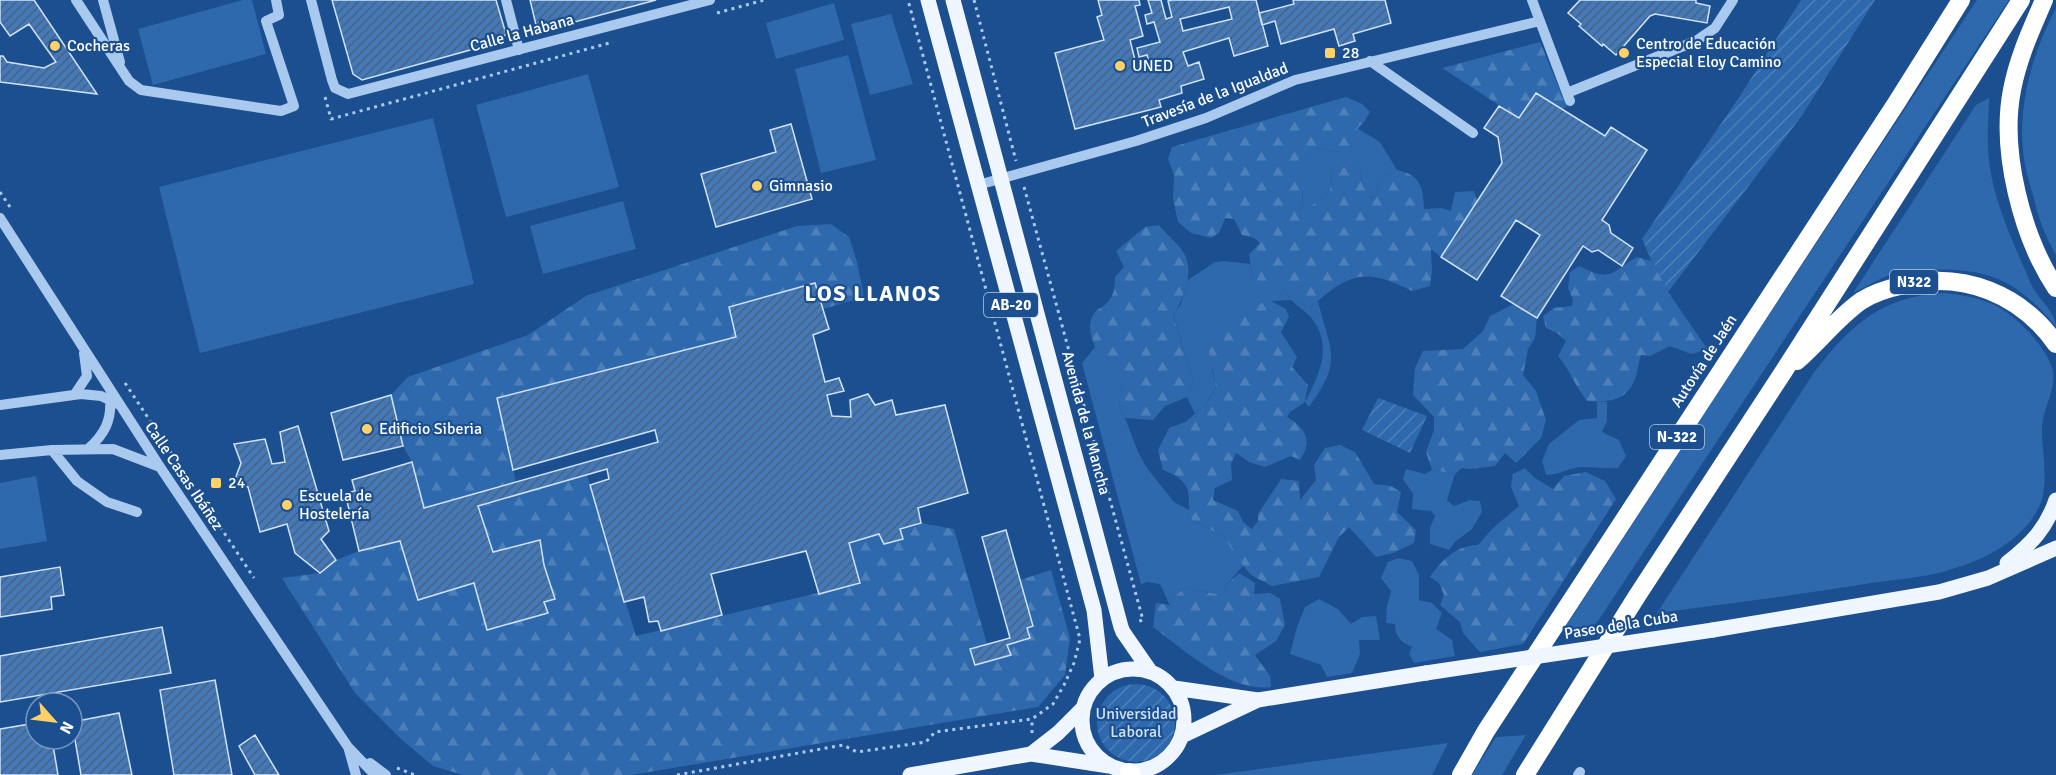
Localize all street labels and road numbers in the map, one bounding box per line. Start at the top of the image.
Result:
street label: Calle la Habana [468,10,576,56]
street label: Travesía de la Igualdad [1139,58,1291,132]
road number: N322 [1890,270,1938,294]
road number: AB-20 [984,293,1038,317]
street label: Autovía de Jaén [1667,311,1741,411]
street label: Avenida de la Mancha [1057,349,1115,497]
street label: Calle Casas Ibáñez [140,418,228,534]
road number: N-322 [1650,425,1704,449]
street label: Paseo de la Cuba [1563,606,1679,644]

